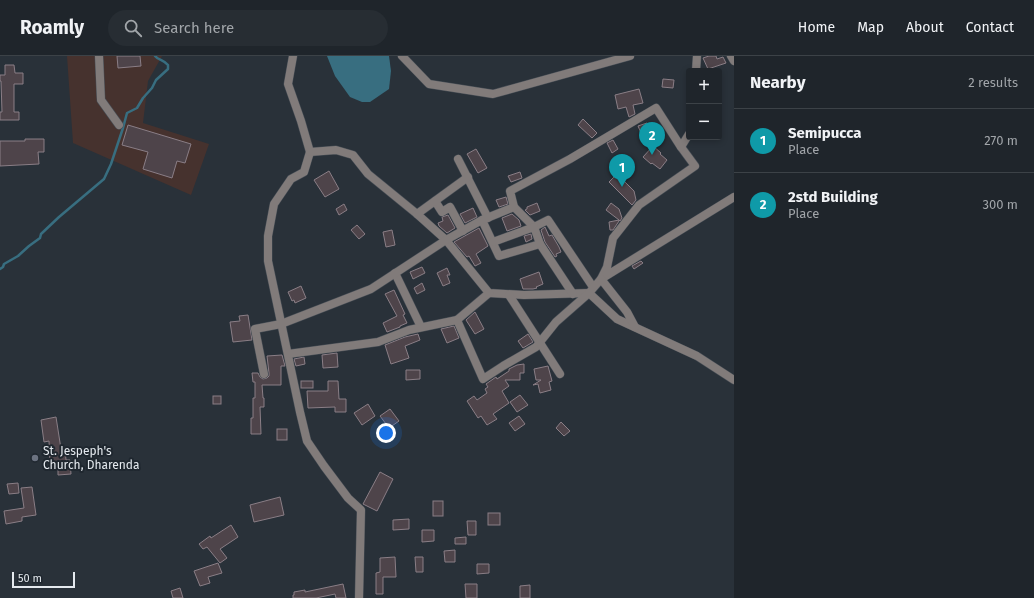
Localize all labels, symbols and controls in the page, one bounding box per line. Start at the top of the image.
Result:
search box [108,10,388,46]
text: Roamly [20,16,84,39]
icon: search [122,17,144,39]
text: Search here [154,19,234,37]
text: Home [798,19,835,36]
text: Map [857,19,884,36]
text: About [906,19,944,36]
text: Contact [966,19,1014,36]
map controls [686,68,722,140]
button: + [686,68,722,104]
text: Nearby [750,72,805,93]
text: 2 results [968,75,1018,90]
button: − [686,104,722,140]
pin: 2 [639,122,665,155]
text: Semipucca [788,124,861,142]
text: 1 [760,133,766,148]
text: 270 m [984,133,1018,148]
text: Place [788,142,819,157]
pin: 1 [609,154,635,187]
text: 2std Building [788,188,878,206]
text: 2 [760,197,766,212]
text: 300 m [982,197,1018,212]
text: Place [788,206,819,221]
your location [376,423,396,443]
place label: St. Jespeph's Church, Dharenda [43,444,140,472]
marker: St. Jespeph's Church, Dharenda [30,453,40,463]
scale bar [12,570,75,589]
text: 50 m [18,572,42,585]

